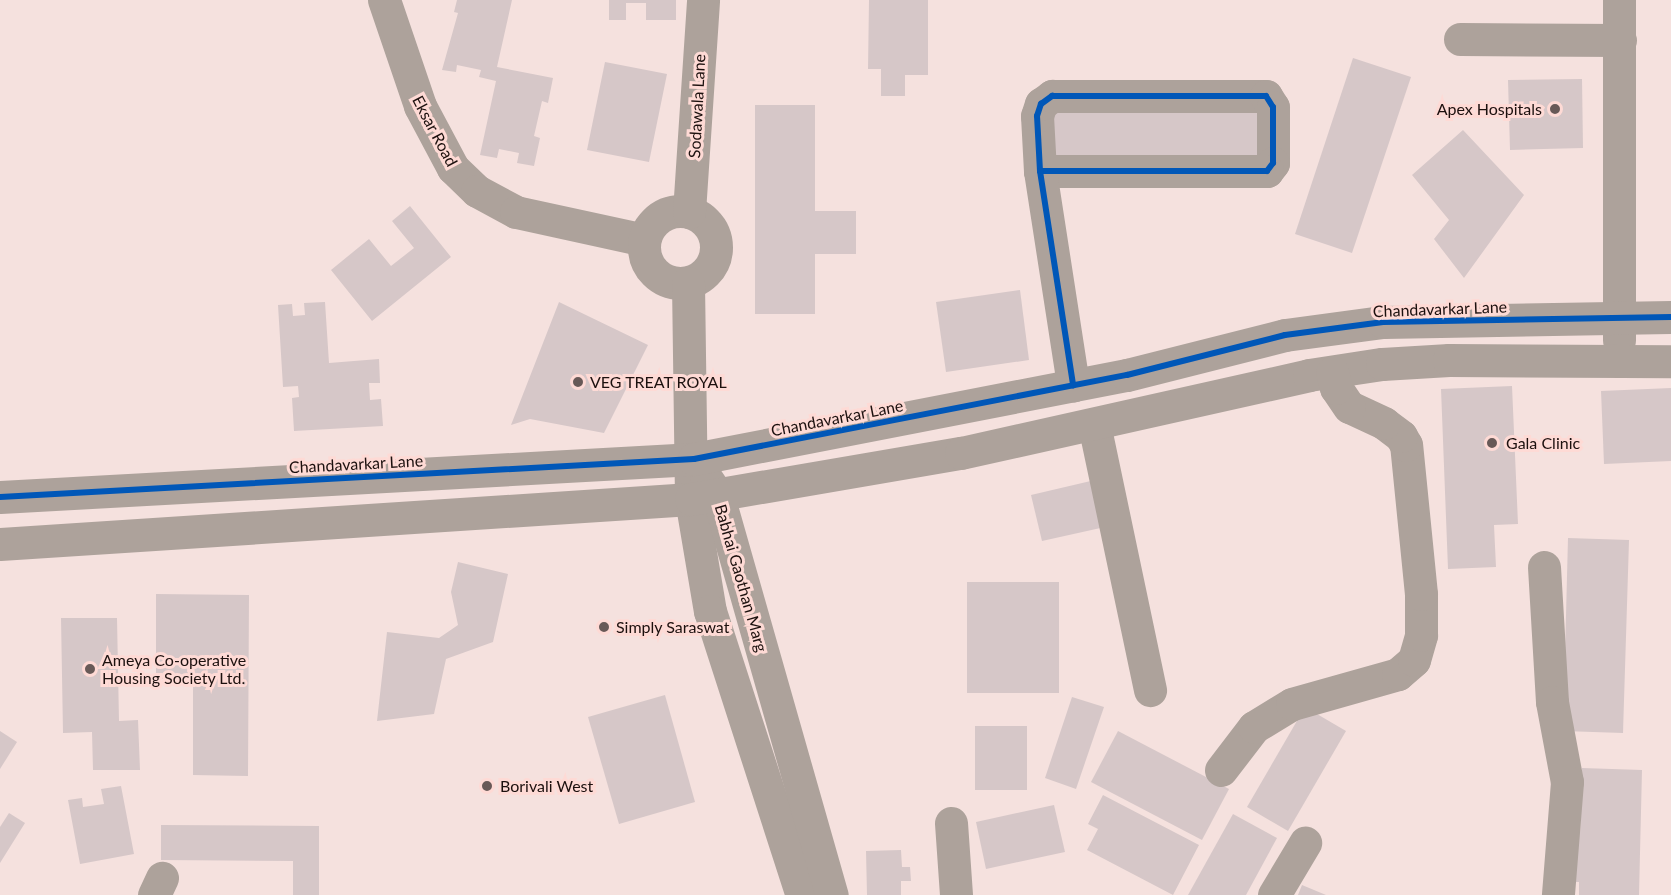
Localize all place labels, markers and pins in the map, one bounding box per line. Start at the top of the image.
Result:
place label: Apex Hospitals [1437,99,1542,119]
marker: Apex Hospitals [1546,100,1564,118]
place label: VEG TREAT ROYAL [590,372,728,392]
marker: VEG TREAT ROYAL [571,375,585,389]
place label: Gala Clinic [1506,433,1580,453]
marker: Gala Clinic [1483,434,1501,452]
place label: Simply Saraswat [616,617,730,637]
marker: Simply Saraswat [597,620,611,634]
place label: Ameya Co-operative Housing Society Ltd. [102,650,246,688]
marker: Ameya Co-operative Housing Society Ltd. [83,662,97,676]
place label: Borivali West [500,776,593,796]
marker: Borivali West [478,777,496,795]

